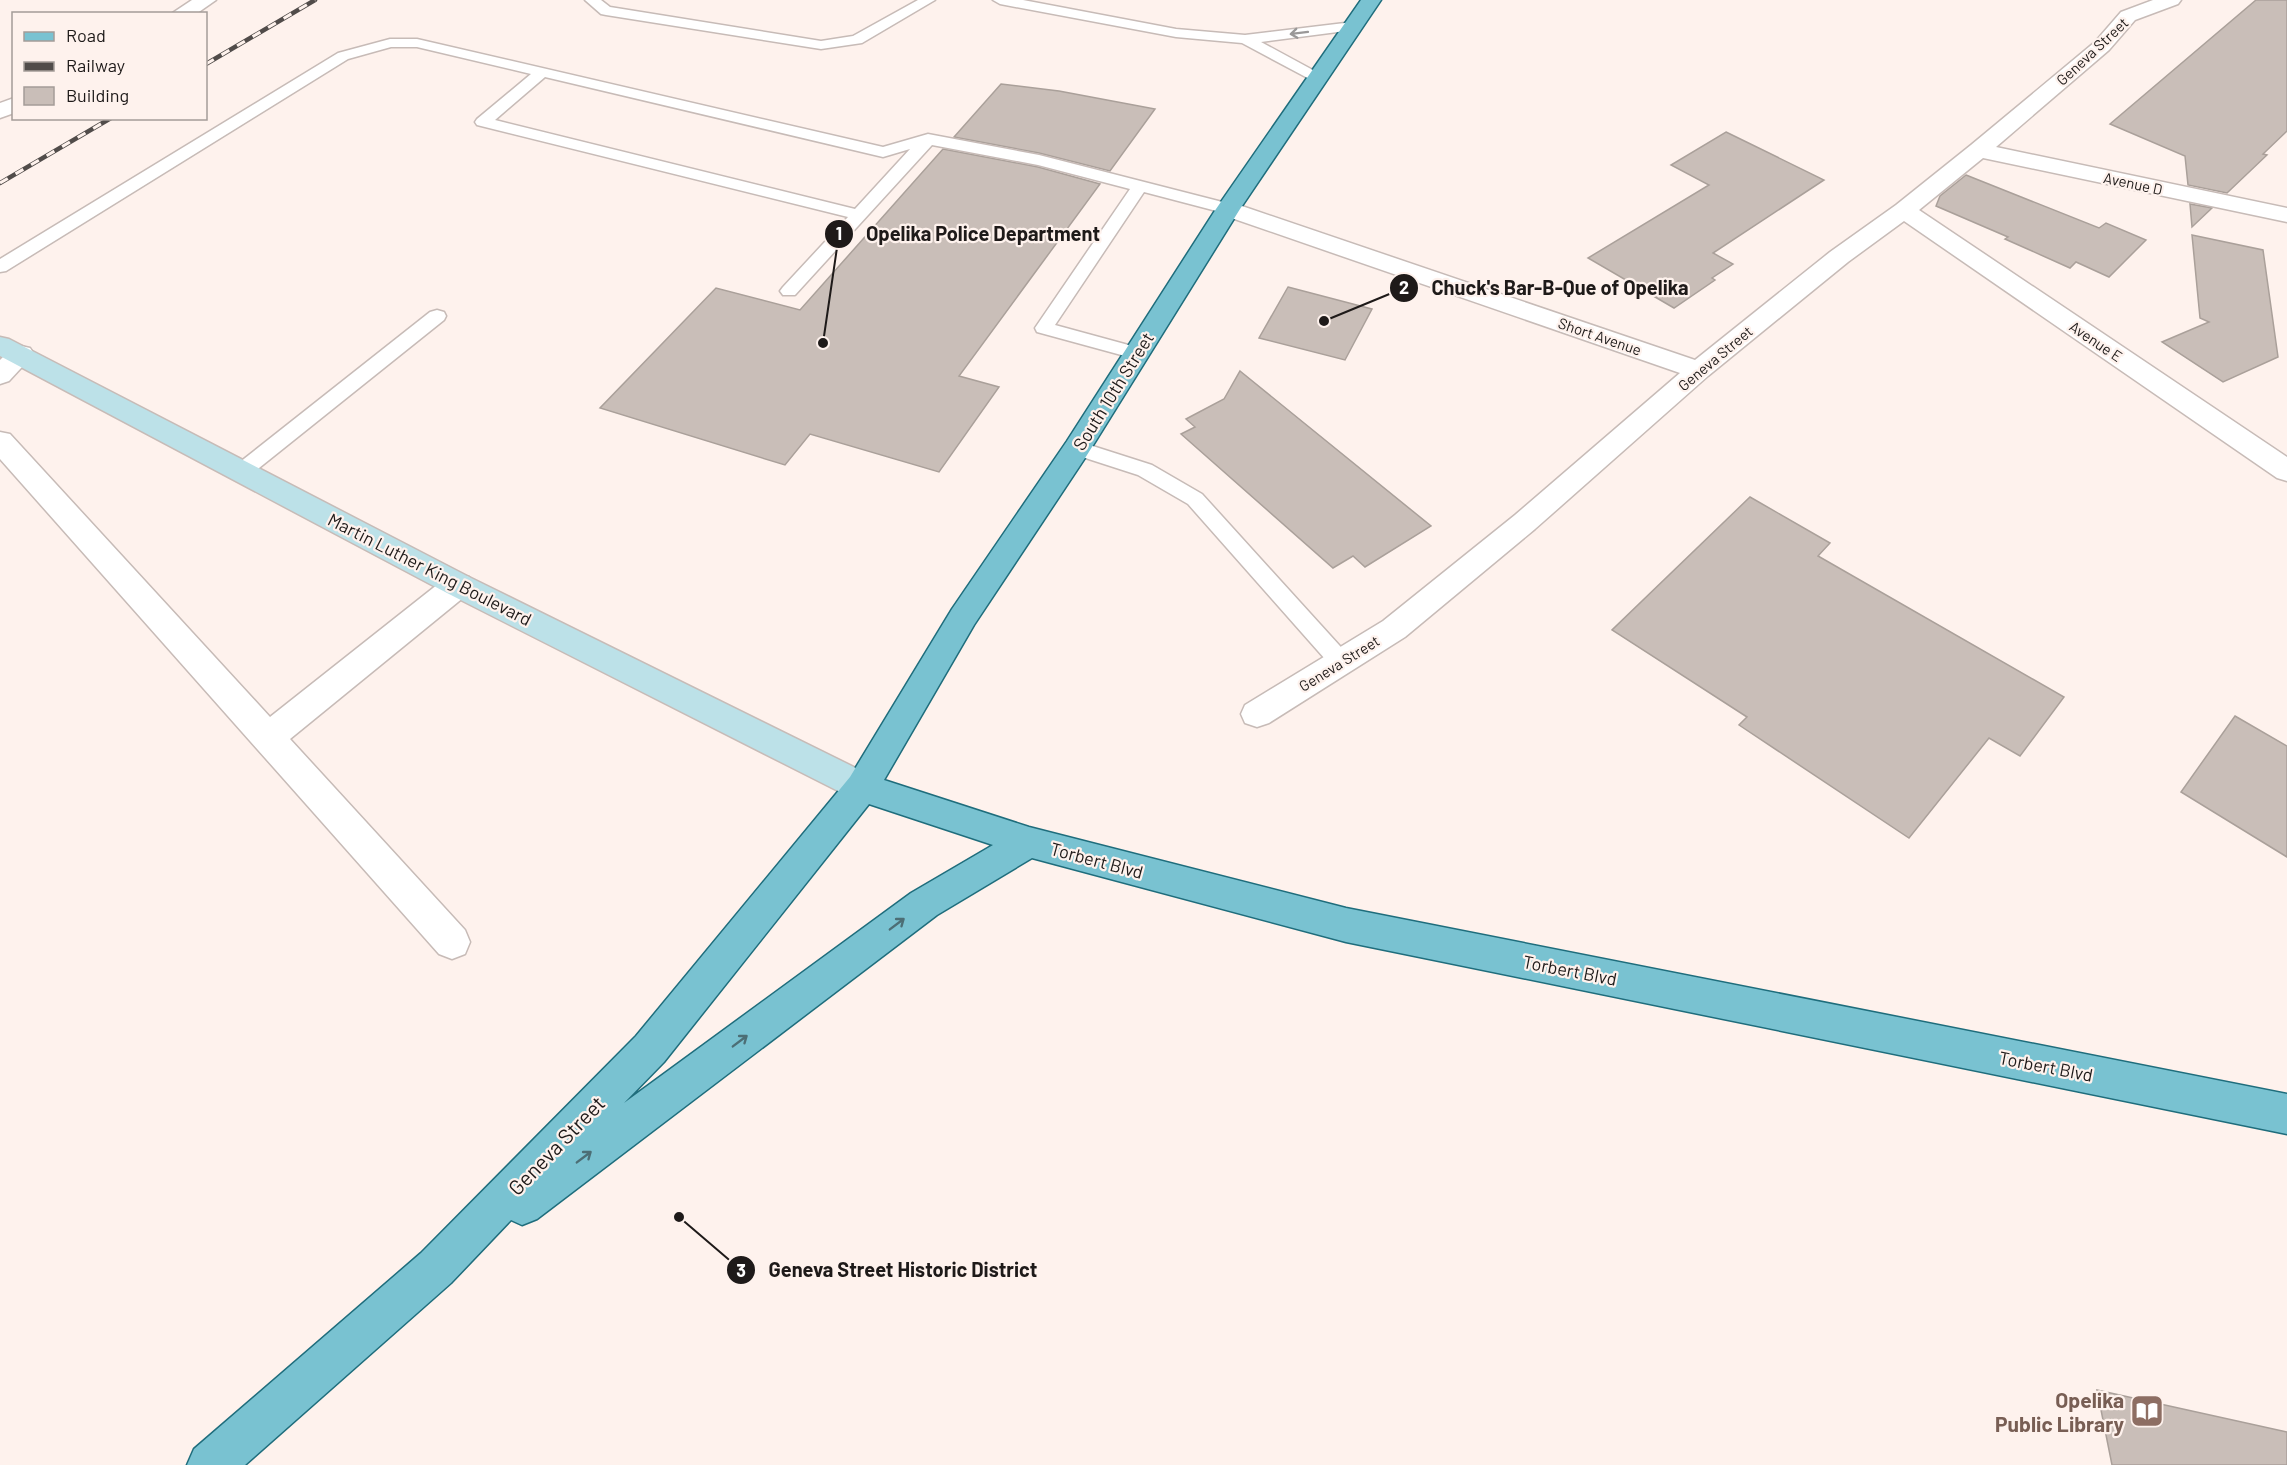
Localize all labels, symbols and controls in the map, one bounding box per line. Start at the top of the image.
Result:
legend [12,12,207,120]
street label: Geneva Street [2052,13,2132,89]
text: Road [66,24,106,46]
one-way arrow [1290,28,1309,39]
text: Railway [66,54,125,76]
text: Building [66,84,129,106]
street label: Avenue D [2102,168,2164,198]
callout: Opelika Police Department [824,215,1112,253]
text: Opelika Police Department [866,221,1100,245]
text: 1 [836,222,842,244]
callout: Chuck's Bar-B-Que of Opelika [1389,269,1700,307]
text: Chuck's Bar-B-Que of Opelika [1431,275,1689,299]
text: 2 [1399,276,1409,298]
street label: Short Avenue [1556,313,1644,359]
street label: Avenue E [2066,317,2126,365]
street label: Geneva Street [1674,322,1756,394]
street label: South 10th Street [1068,328,1158,454]
street label: Martin Luther King Boulevard [324,508,536,630]
street label: Geneva Street [1295,631,1383,695]
street label: Torbert Blvd [1048,837,1146,883]
one-way arrow [888,918,904,930]
street label: Torbert Blvd [1521,950,1619,990]
one-way arrow [732,1034,748,1047]
street label: Torbert Blvd [1997,1046,2095,1086]
street label: Geneva Street [502,1090,610,1200]
one-way arrow [576,1151,592,1164]
callout: Geneva Street Historic District [726,1251,1049,1289]
text: Geneva Street Historic District [769,1257,1037,1281]
text: 3 [736,1259,746,1281]
place label: Opelika Public Library [1995,1387,2124,1436]
library icon: Opelika Public Library [2129,1393,2165,1429]

